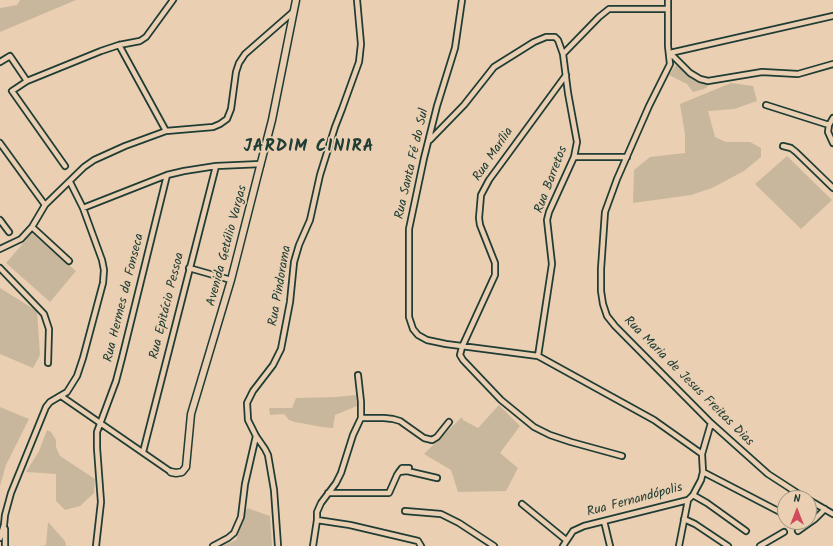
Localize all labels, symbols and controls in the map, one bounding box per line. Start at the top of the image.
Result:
street label: Rua Santa Fé do Sul [393,107,433,221]
street label: Rua Marília [470,125,518,185]
district label: JARDIM CINIRA [244,138,374,158]
street label: Rua Barretos [532,144,572,216]
street label: Avenida Getúlio Vargas [204,184,252,308]
street label: Rua Hermes da Fonseca [102,232,148,364]
street label: Rua Pindorama [266,245,296,327]
street label: Rua Epitácio Pessoa [147,251,189,361]
street label: Rua Maria de Jesus Freitas Dias [620,314,756,450]
street label: Rua Fernandópolis [585,481,685,521]
north arrow [777,490,817,530]
text: N [794,490,800,508]

